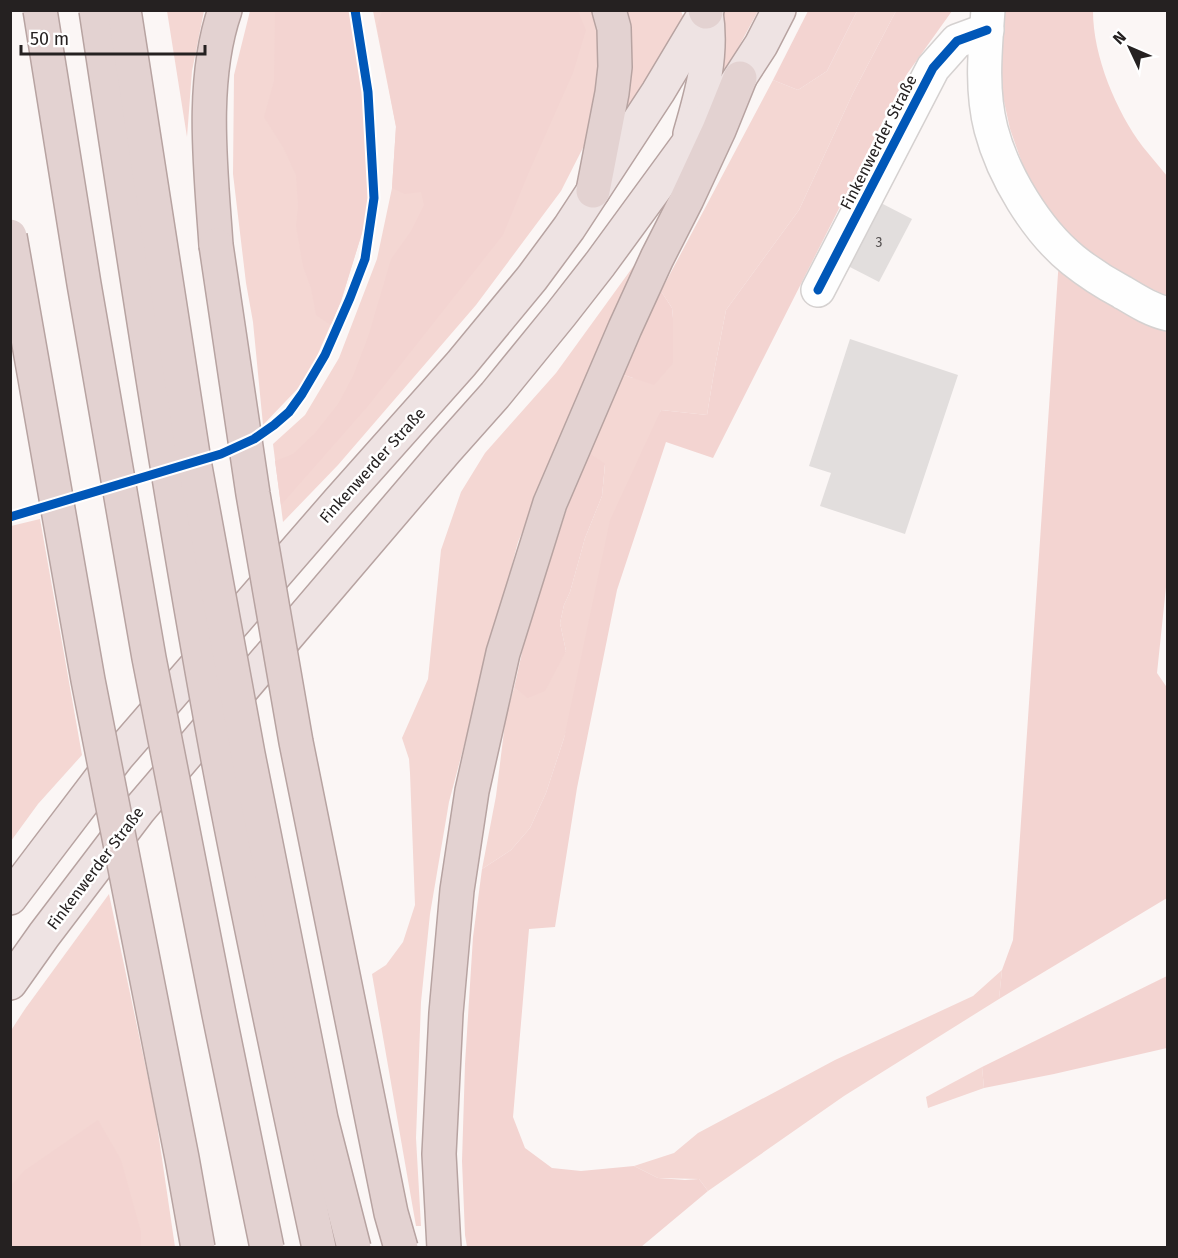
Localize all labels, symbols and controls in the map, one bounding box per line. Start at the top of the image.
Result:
scale bar [21,18,206,56]
north arrow [1100,18,1160,78]
text: 50 m [30,28,69,50]
text: N [1109,28,1130,48]
street label: Finkenwerder Straße [836,72,921,213]
house number: 3 [876,234,883,251]
street label: Finkenwerder Straße [315,404,429,527]
street label: Finkenwerder Straße [43,803,148,933]

